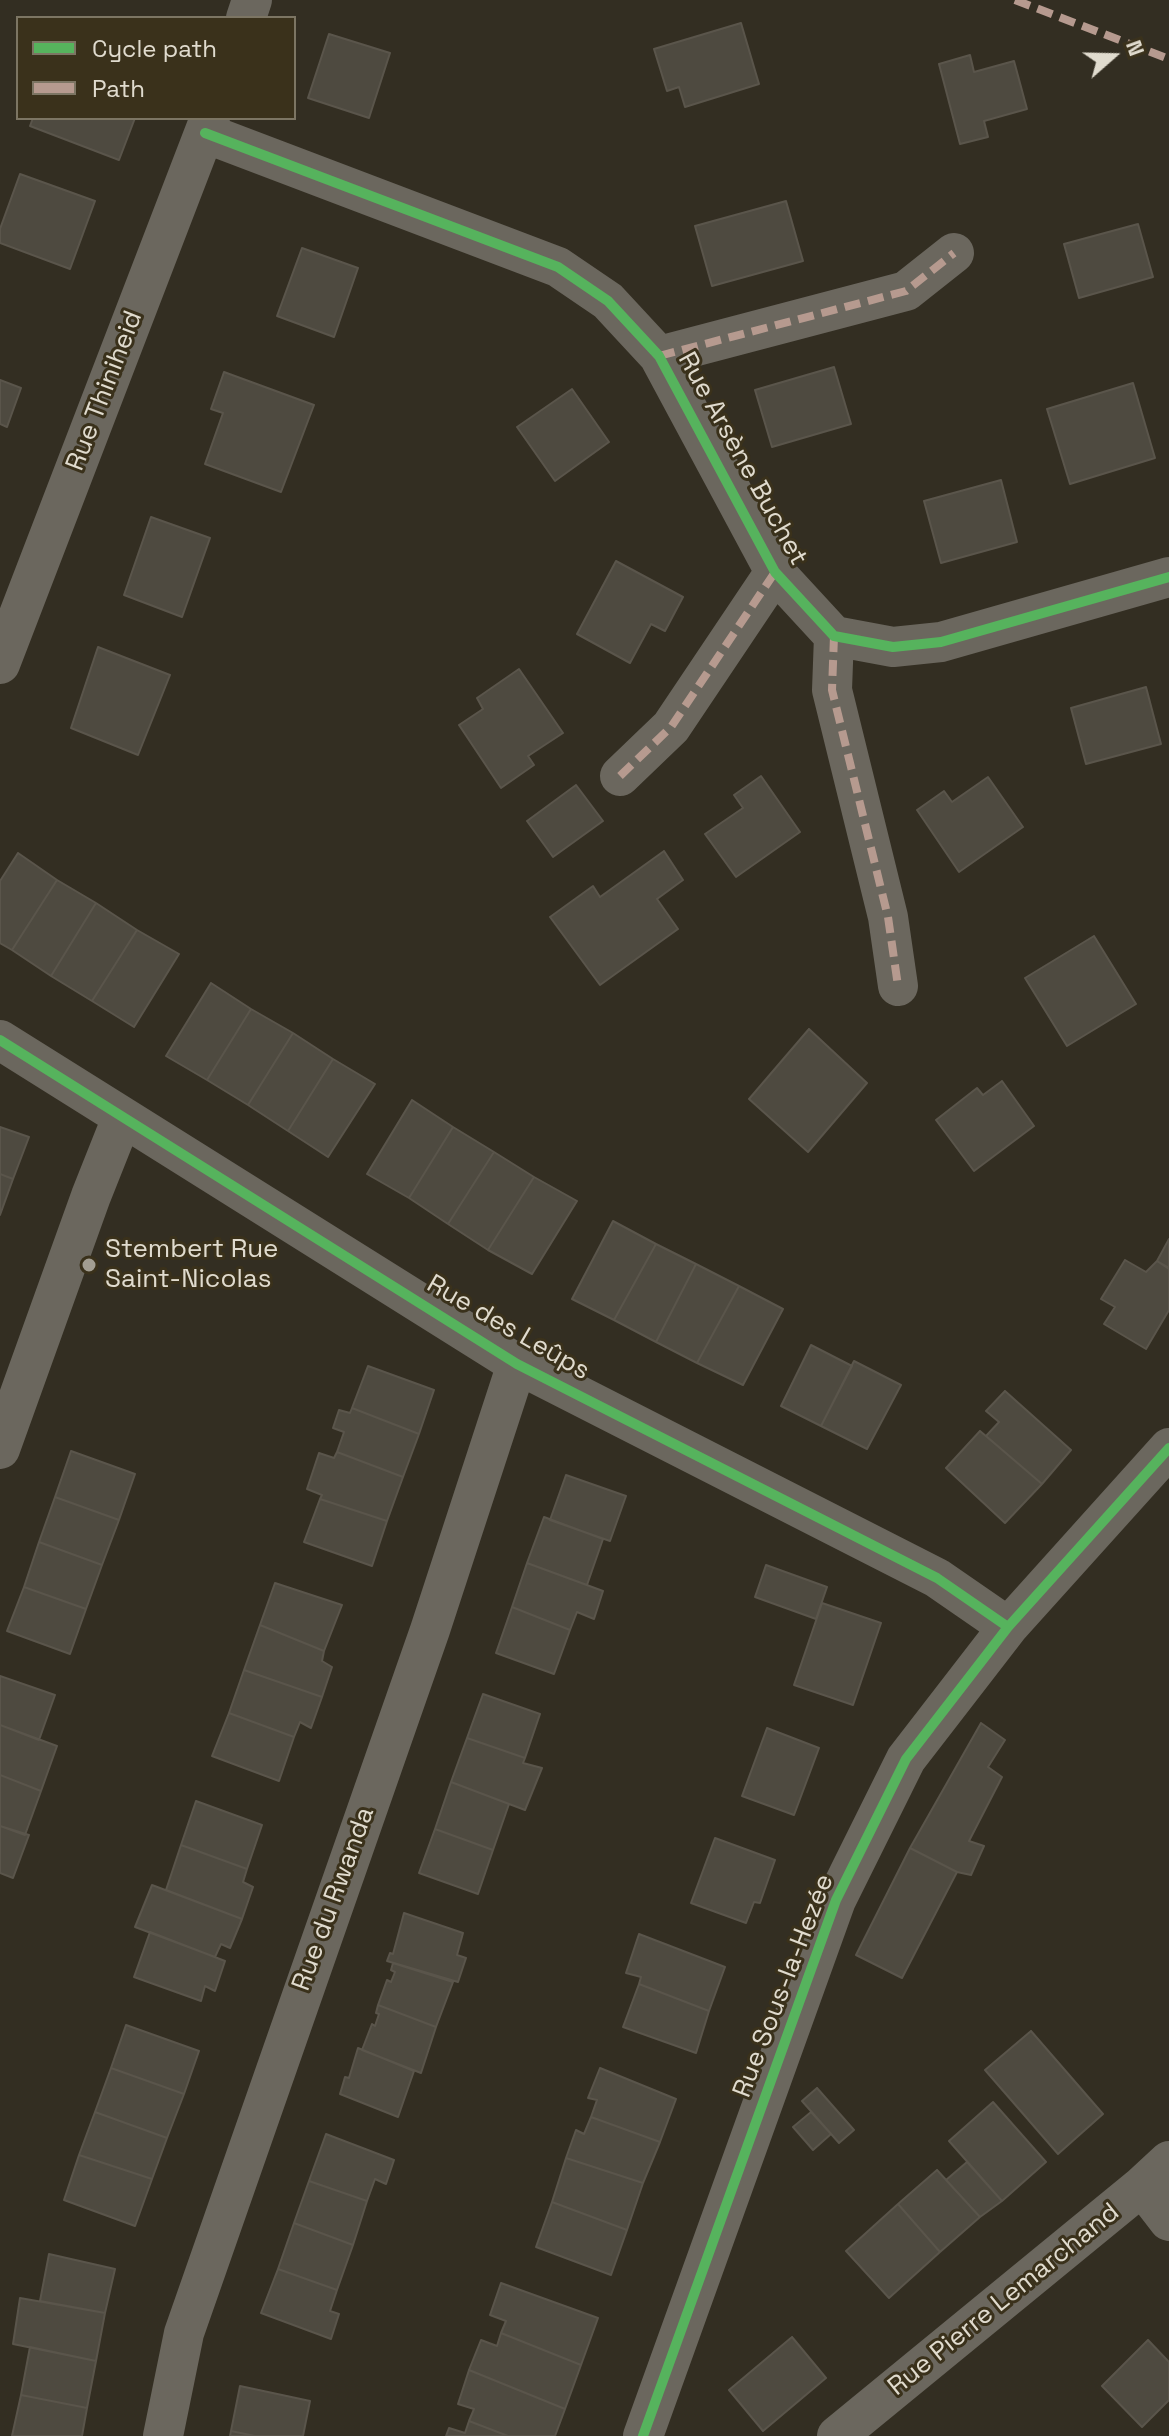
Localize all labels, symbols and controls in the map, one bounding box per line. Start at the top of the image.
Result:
legend [16,16,296,120]
north arrow [1073,16,1153,96]
text: Cycle path [92,33,217,64]
text: N [1120,36,1151,60]
text: Path [92,73,145,104]
street label: Rue Thiniheid [60,307,150,475]
street label: Rue Arsène Buchet [670,347,814,571]
place label: Stembert Rue Saint-Nicolas [105,1234,278,1296]
marker: Stembert Rue Saint-Nicolas [80,1256,98,1274]
street label: Rue des Leûps [421,1269,595,1387]
street label: Rue du Rwanda [286,1803,382,1995]
street label: Rue Sous-la-Hezée [727,1870,841,2102]
street label: Rue Pierre Lemarchand [882,2197,1126,2403]

